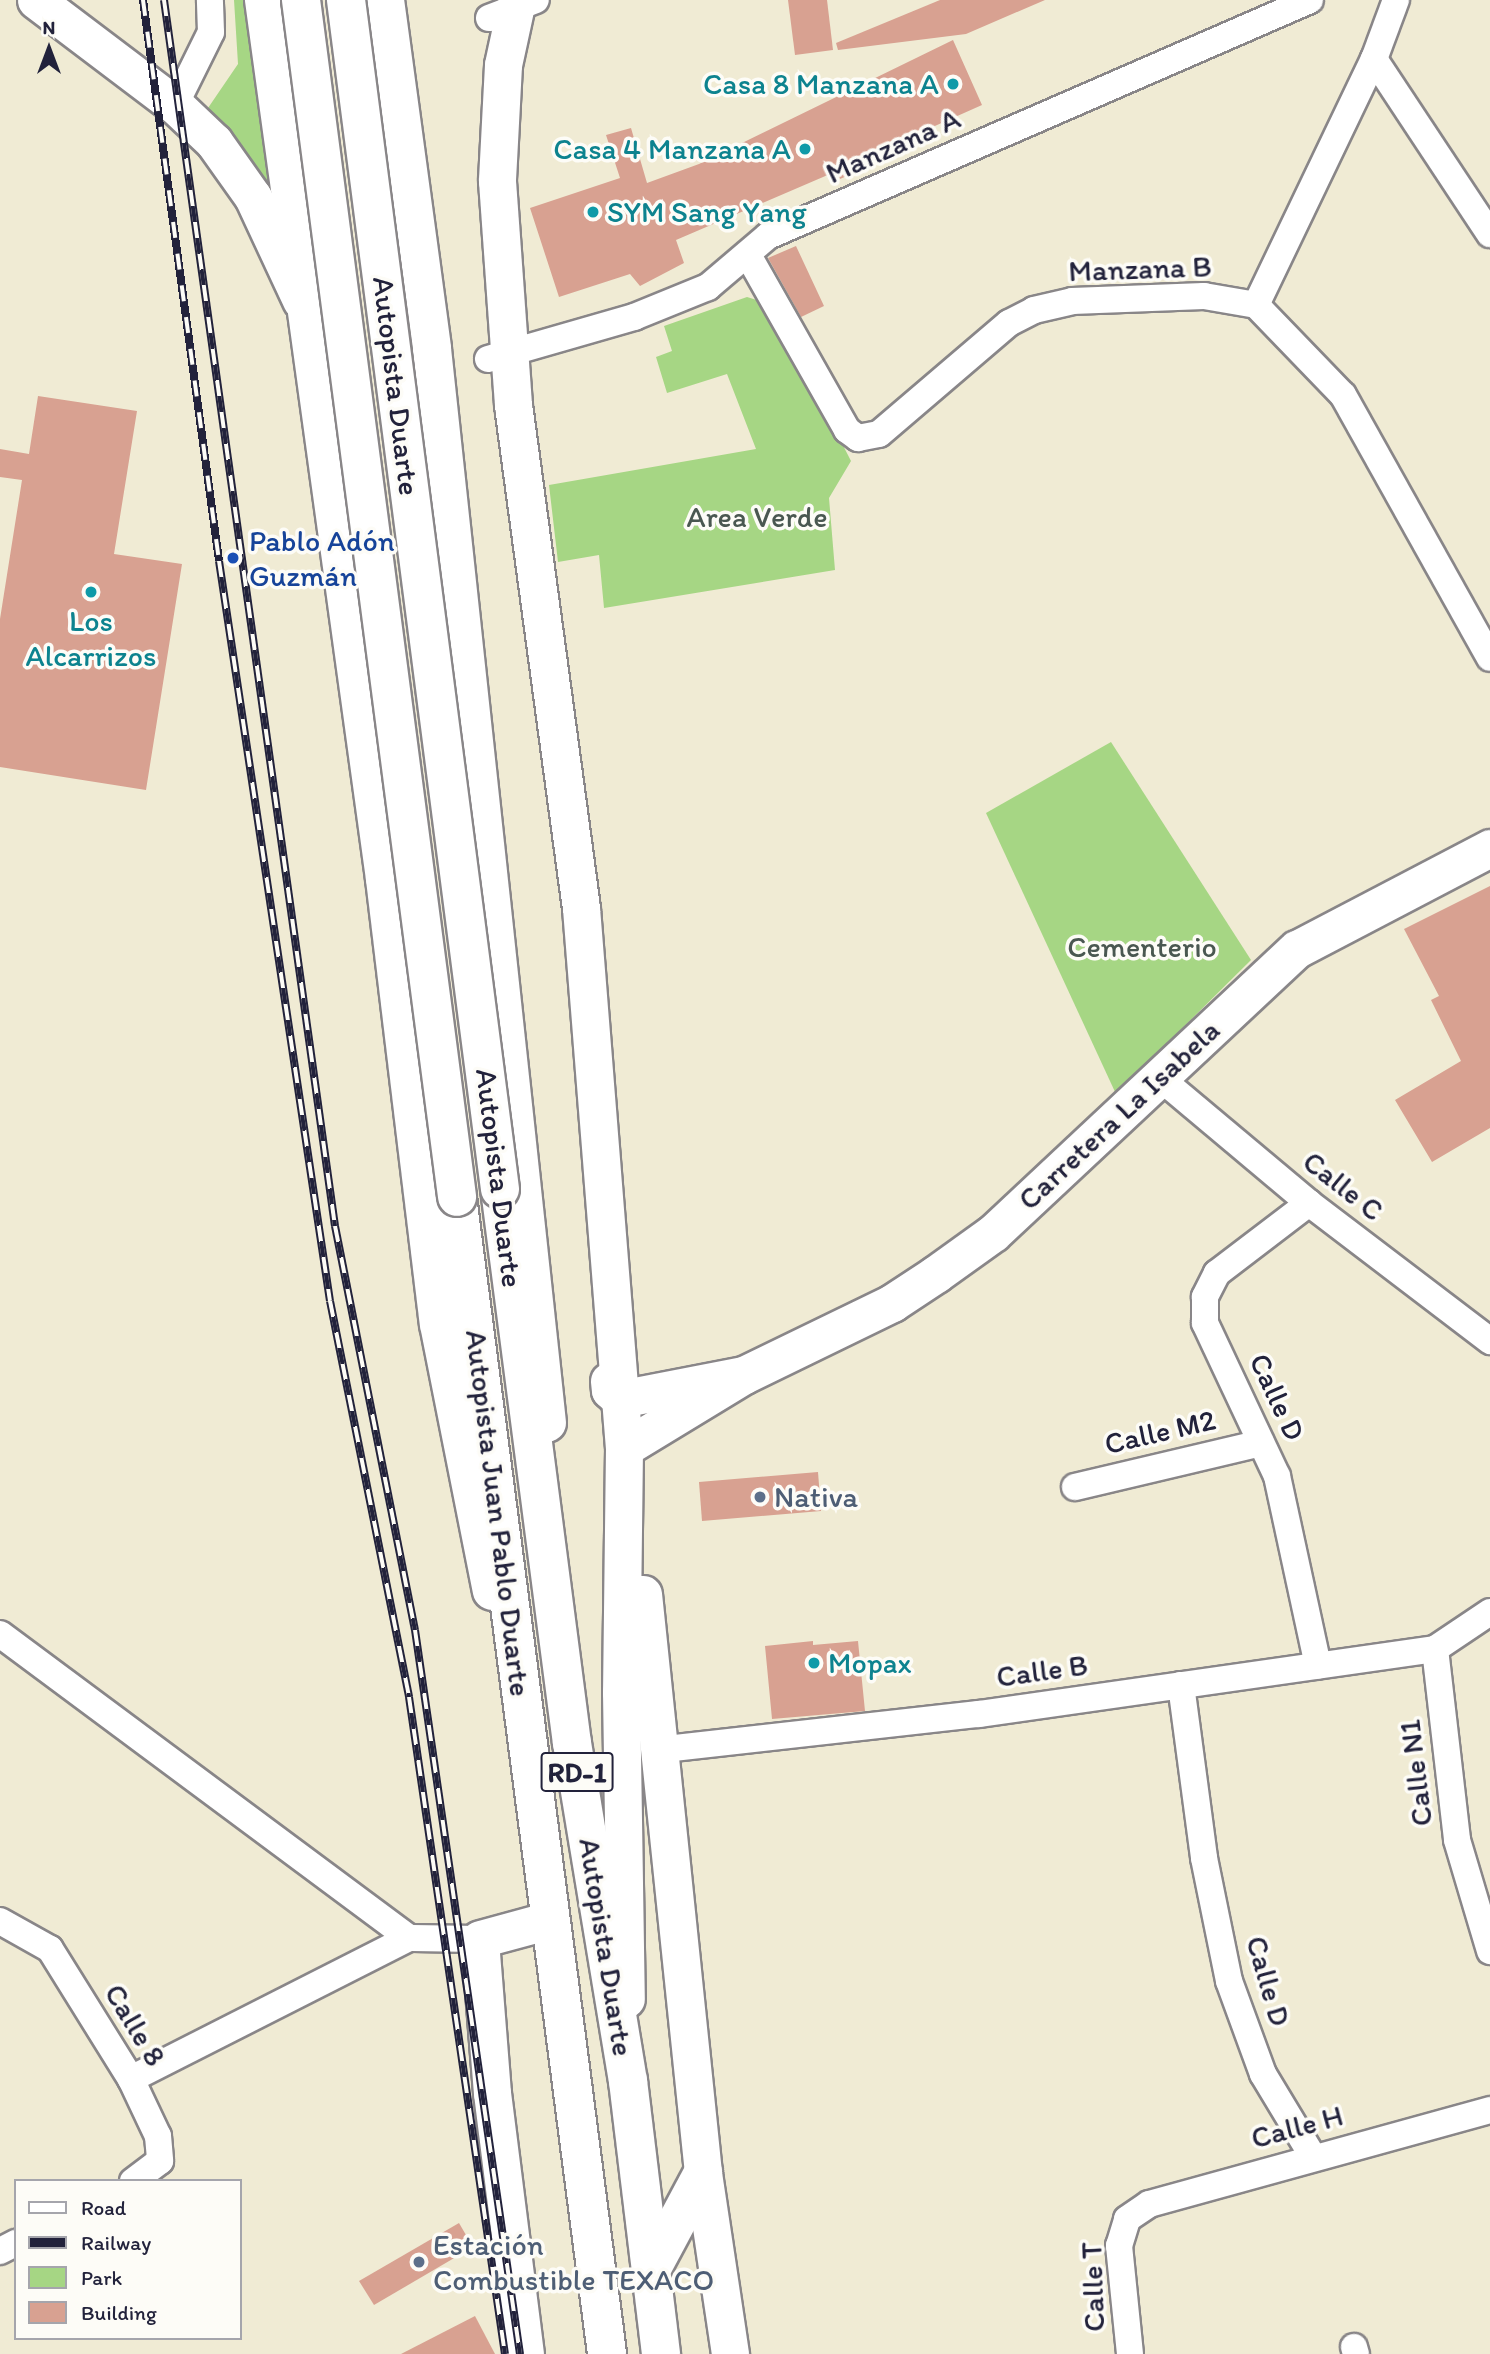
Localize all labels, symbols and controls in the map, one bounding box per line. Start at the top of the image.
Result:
north arrow [14,14,84,84]
text: N [43,16,55,39]
place label: Casa 8 Manzana A [703,66,939,102]
marker: Casa 8 Manzana A [945,76,961,92]
street label: Manzana A [820,100,966,192]
place label: Casa 4 Manzana A [553,131,791,167]
marker: Casa 4 Manzana A [797,141,813,157]
place label: SYM Sang Yang [607,194,805,230]
marker: SYM Sang Yang [585,204,601,220]
street label: Manzana B [1068,249,1212,289]
street label: Autopista Duarte [365,274,427,498]
park label: Area Verde [687,499,827,535]
place label: Pablo Adón Guzmán [249,523,394,594]
marker: Pablo Adón Guzmán [223,548,243,568]
marker: Los Alcarrizos [83,584,99,600]
place label: Los Alcarrizos [26,603,156,674]
park label: Cementerio [1067,929,1217,965]
street label: Carretera La Isabela [1010,1012,1228,1218]
street label: Autopista Duarte [468,1066,530,1290]
street label: Calle C [1296,1143,1390,1229]
street label: Autopista Juan Pablo Duarte [458,1328,538,1698]
street label: Calle D [1241,1347,1313,1447]
street label: Calle M2 [1101,1402,1219,1462]
place label: Nativa [774,1479,858,1515]
marker: Nativa [752,1489,768,1505]
place label: Mopax [828,1645,912,1681]
street label: Calle B [994,1647,1090,1695]
marker: Mopax [806,1655,822,1671]
street label: Calle N1 [1392,1718,1440,1828]
road number: RD-1 [540,1748,614,1796]
street label: Autopista Duarte [571,1835,641,2059]
street label: Calle D [1238,1931,1298,2031]
street label: Calle 8 [97,1977,173,2073]
street label: Calle H [1247,2097,1347,2157]
legend [14,2179,242,2340]
text: Road [81,2195,126,2220]
place label: Estación Combustible TEXACO [433,2227,714,2298]
text: Railway [81,2230,151,2255]
street label: Calle T [1073,2242,1113,2332]
marker: Estación Combustible TEXACO [411,2254,427,2270]
text: Park [81,2265,122,2290]
text: Building [81,2300,157,2325]

